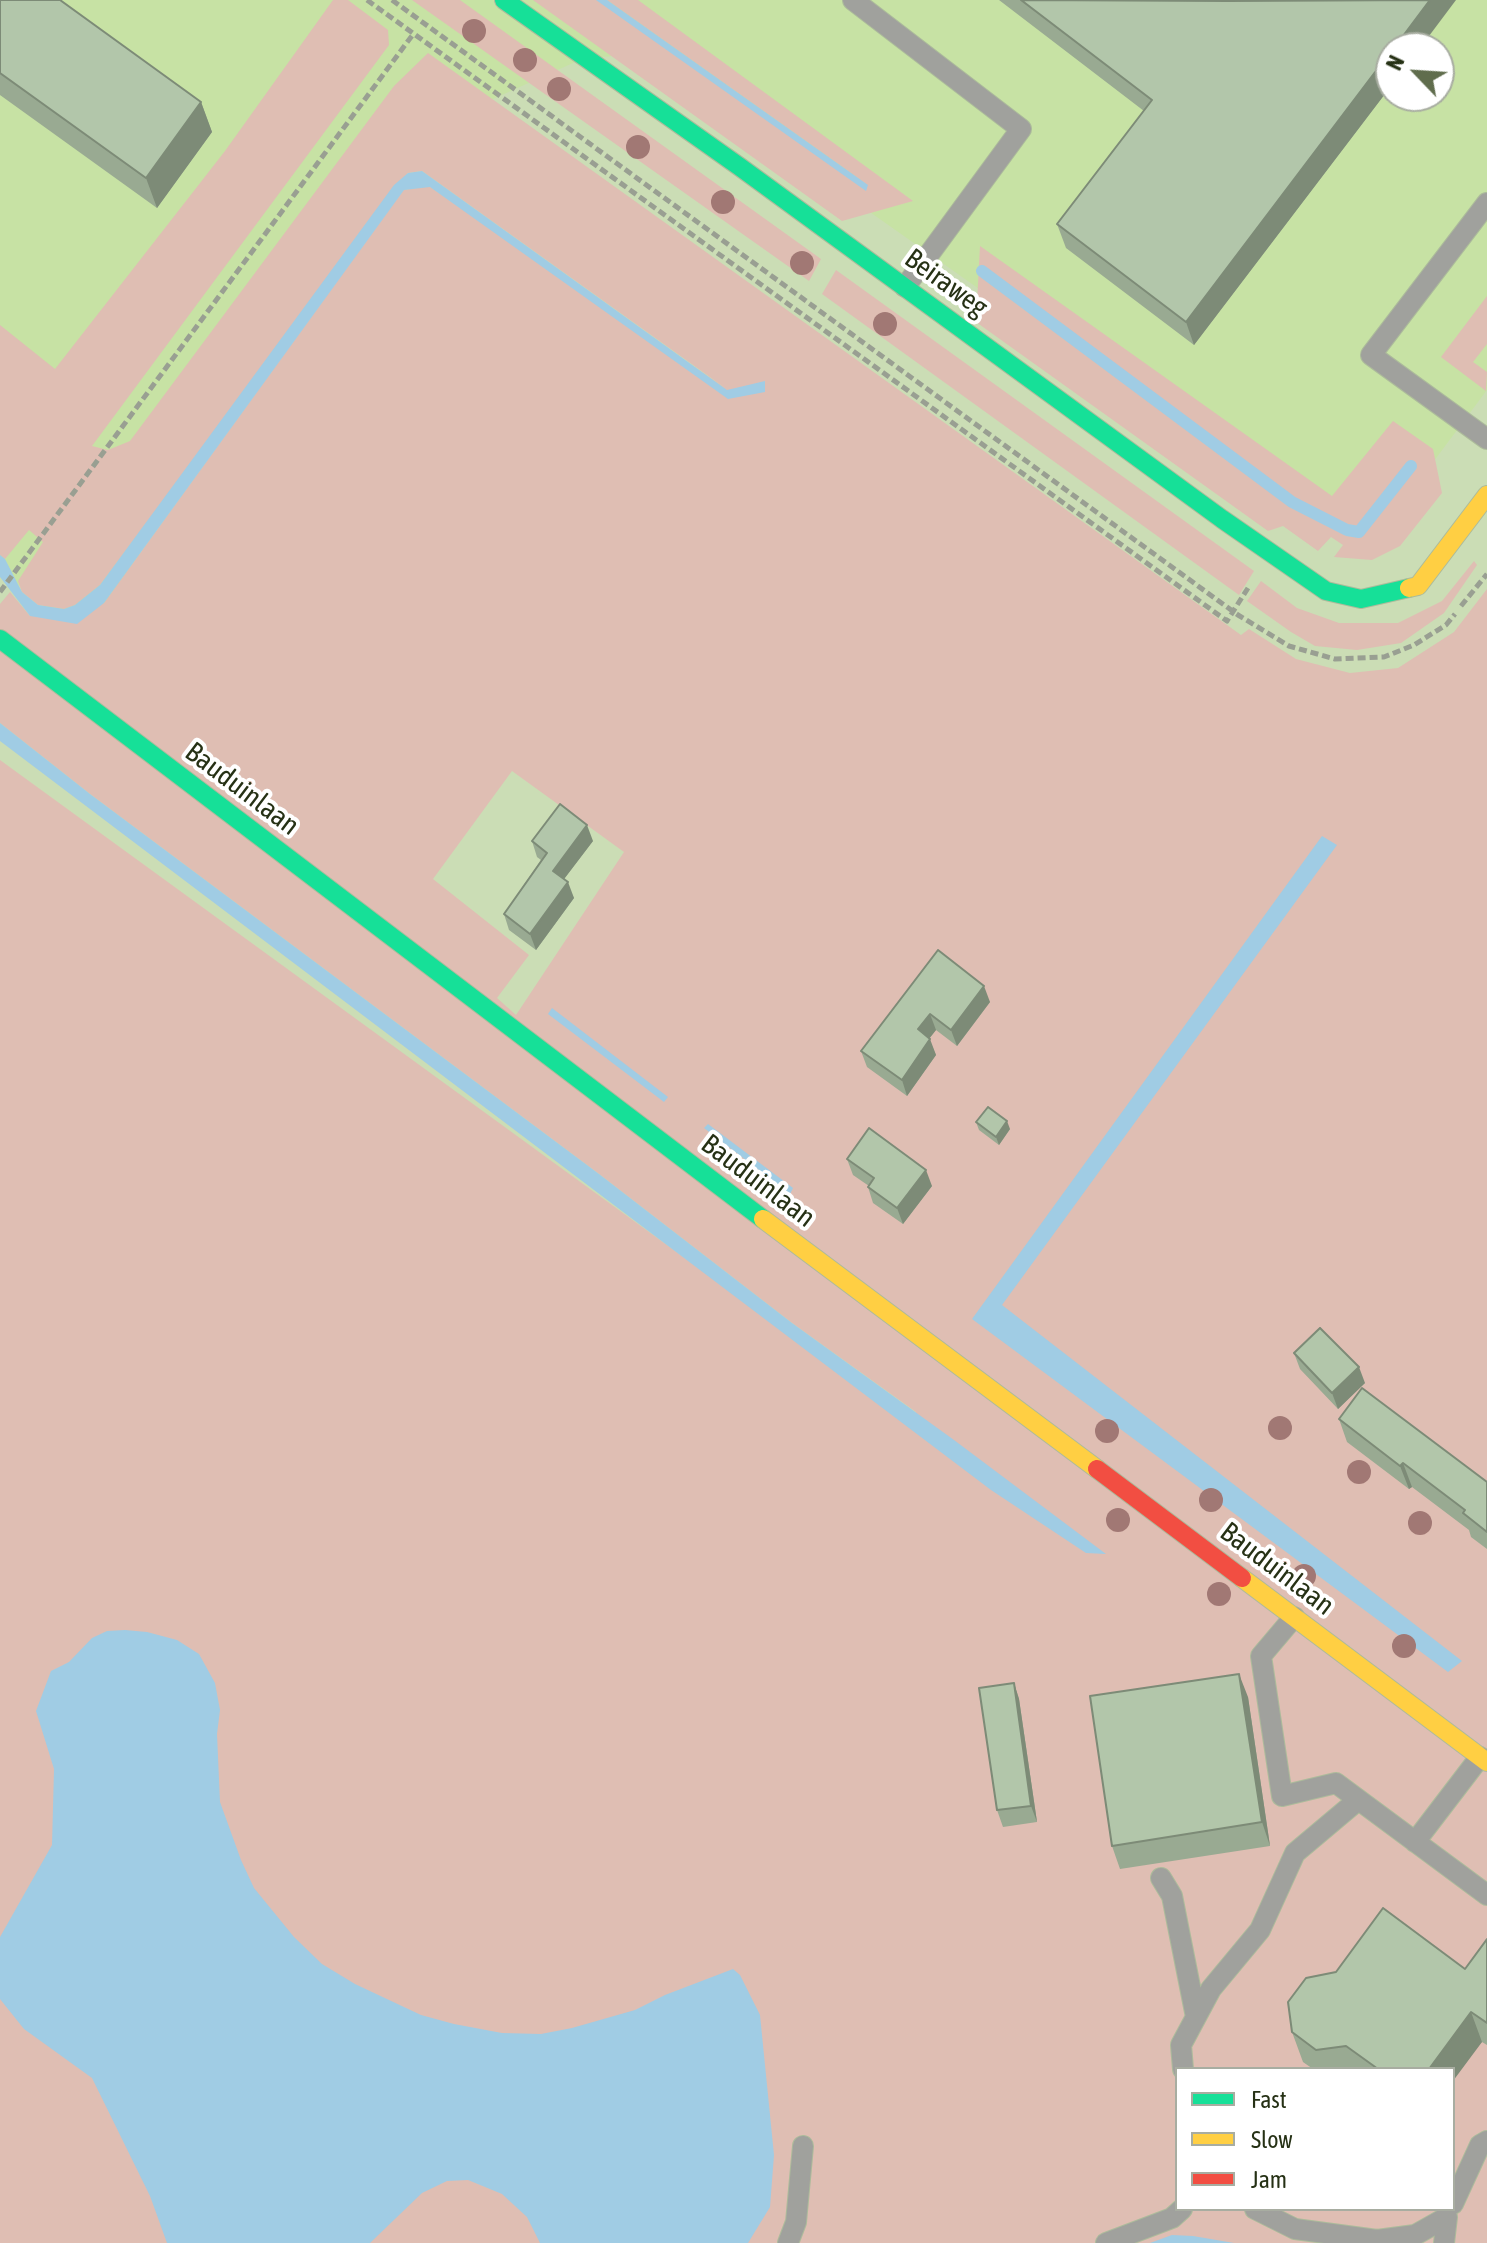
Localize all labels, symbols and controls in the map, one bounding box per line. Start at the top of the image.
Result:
north arrow [1375,32,1455,112]
text: N [1381,51,1410,74]
street label: Beiraweg [898,242,994,324]
street label: Bauduinlaan [179,735,305,843]
street label: Bauduinlaan [695,1127,821,1235]
street label: Bauduinlaan [1214,1515,1340,1623]
legend [1175,2067,1455,2211]
text: Fast [1251,2086,1287,2113]
text: Slow [1251,2126,1293,2153]
text: Jam [1251,2166,1287,2193]

